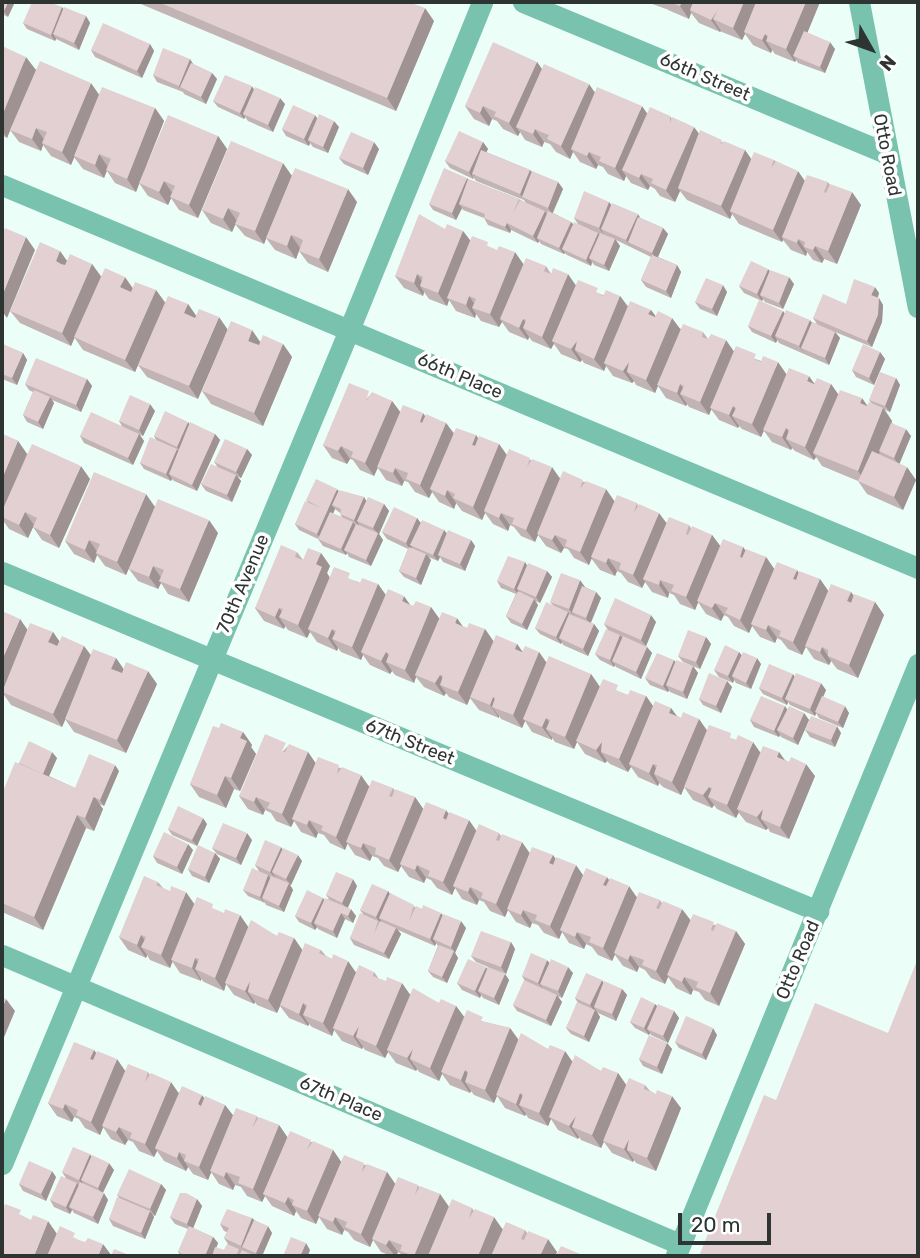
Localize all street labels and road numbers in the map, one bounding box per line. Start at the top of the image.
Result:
street label: 66th Street [657,48,753,106]
street label: Otto Road [868,112,906,198]
street label: 66th Place [414,348,506,404]
street label: 70th Avenue [212,531,274,637]
street label: 67th Street [362,714,458,770]
street label: Otto Road [772,917,824,1003]
street label: 67th Place [296,1072,386,1126]

